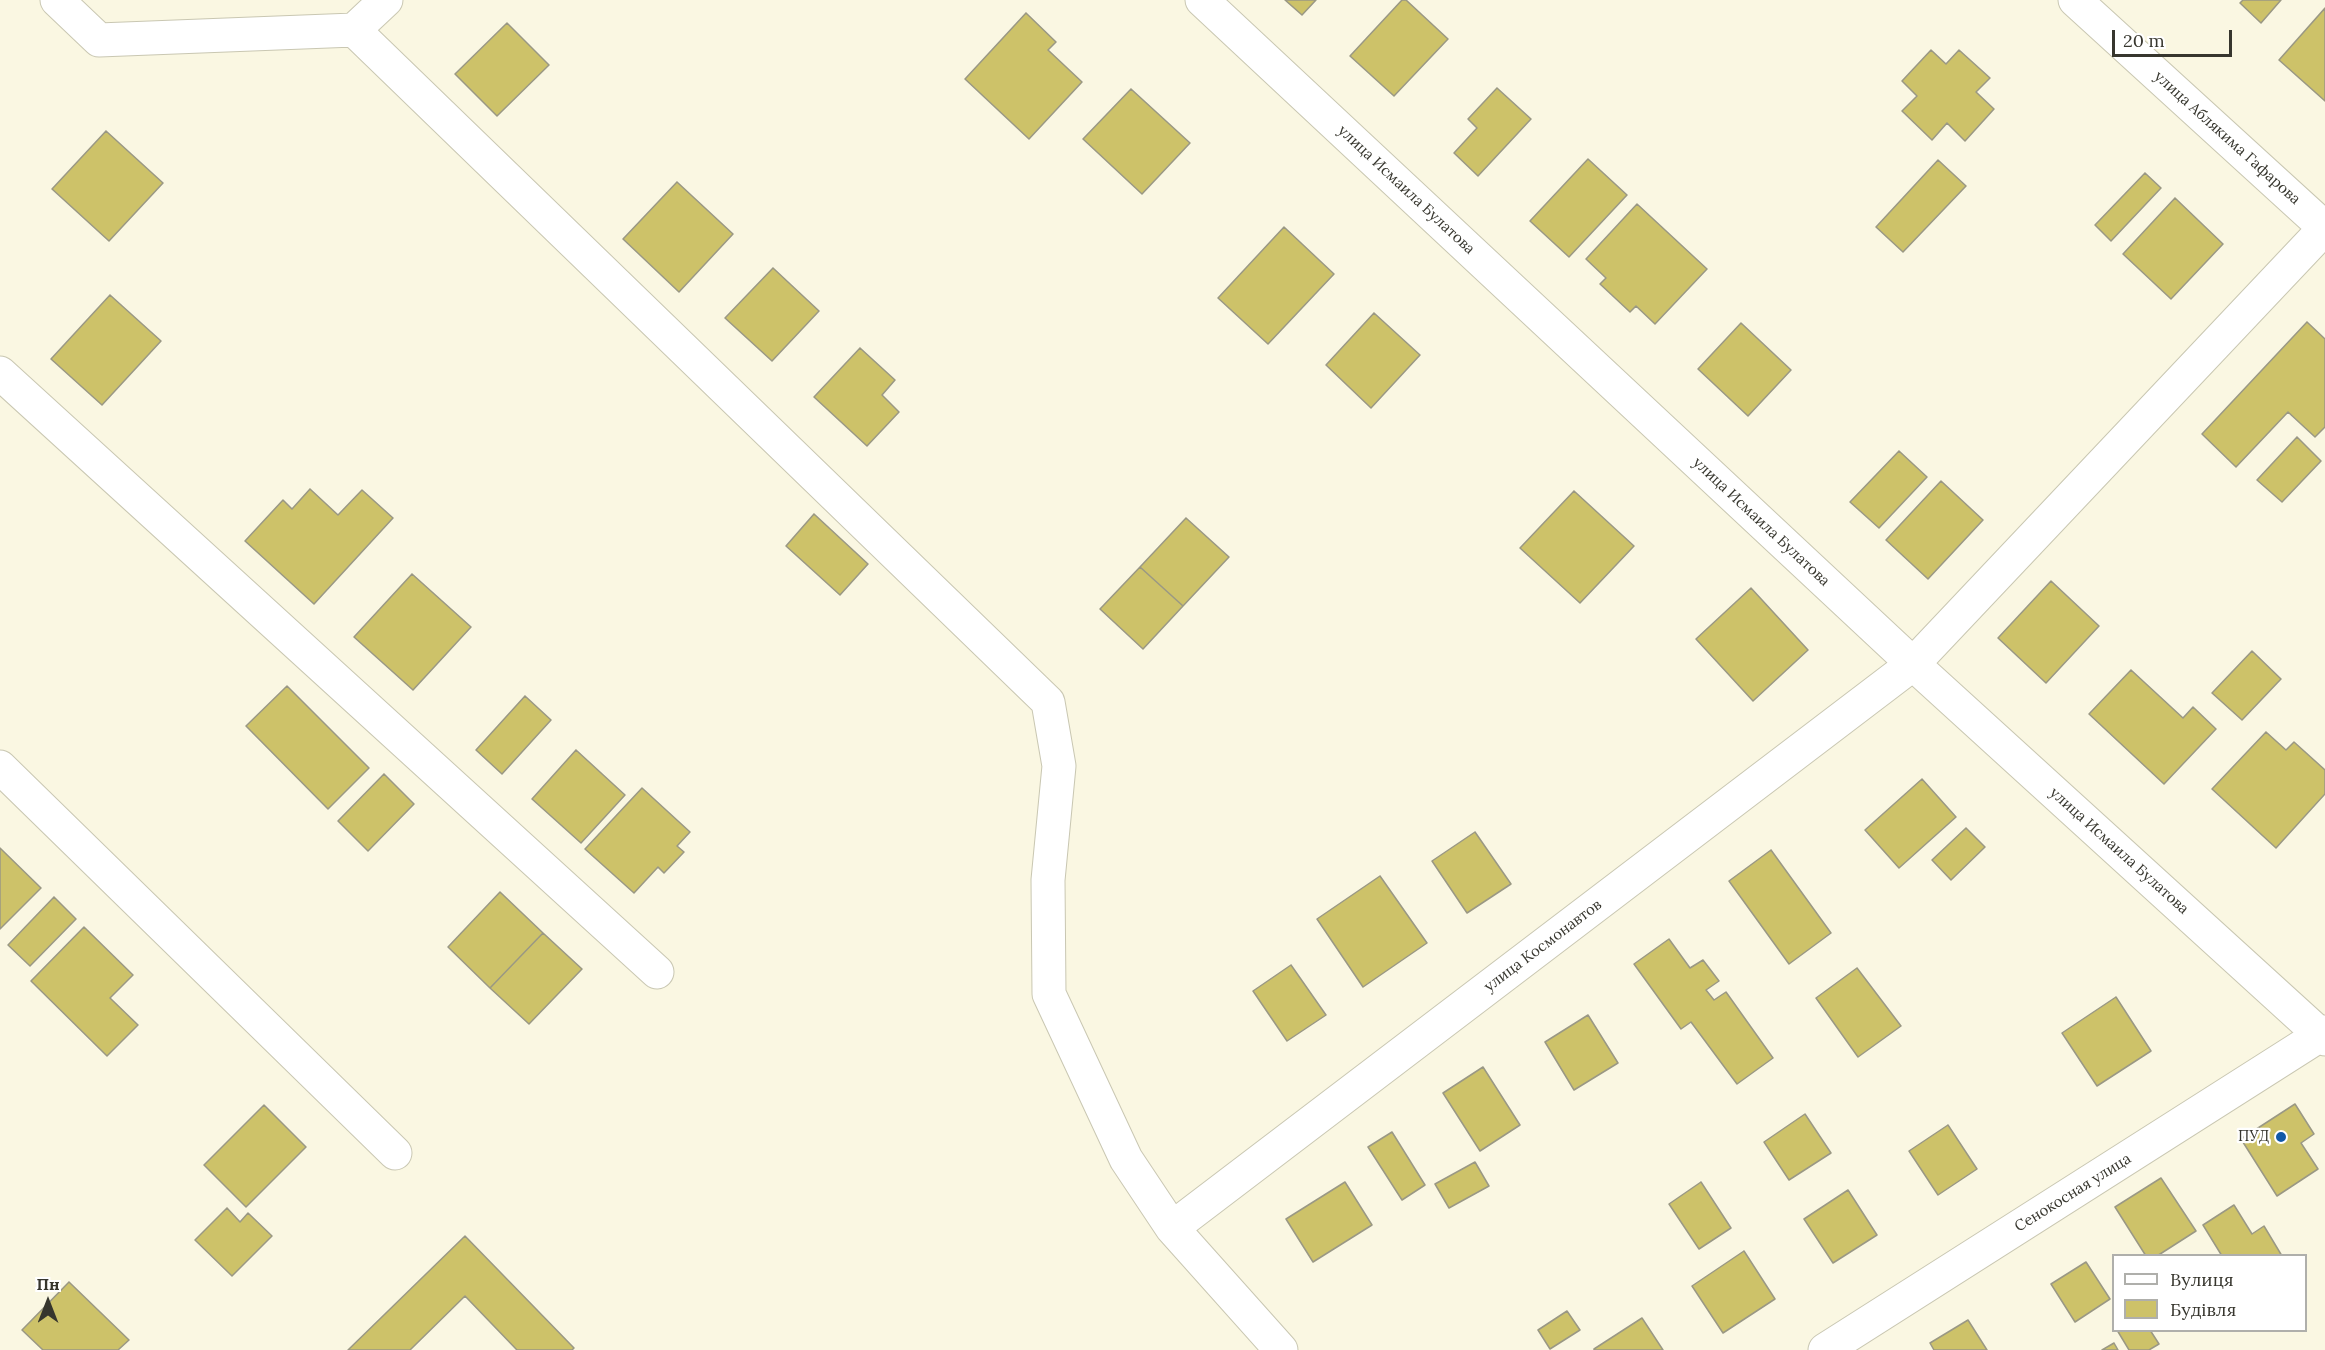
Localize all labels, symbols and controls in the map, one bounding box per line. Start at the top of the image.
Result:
scale bar [2115,18,2235,56]
text: 20 m [2123,29,2165,52]
street label: улица Аблякима Гафарова [2150,68,2304,208]
street label: улица Исмаила Булатова [1334,122,1478,258]
street label: улица Исмаила Булатова [1689,454,1833,590]
street label: улица Исмаила Булатова [2046,784,2192,918]
street label: улица Космонавтов [1481,896,1605,996]
place label: ПУД [2238,1128,2269,1146]
marker: ПУД [2274,1130,2288,1144]
street label: Сенокосная улица [2012,1150,2134,1236]
legend [2112,1254,2307,1332]
text: Вулиця [2170,1268,2233,1291]
north arrow [18,1272,78,1332]
text: Пн [36,1274,60,1294]
text: Будівля [2170,1298,2236,1321]

